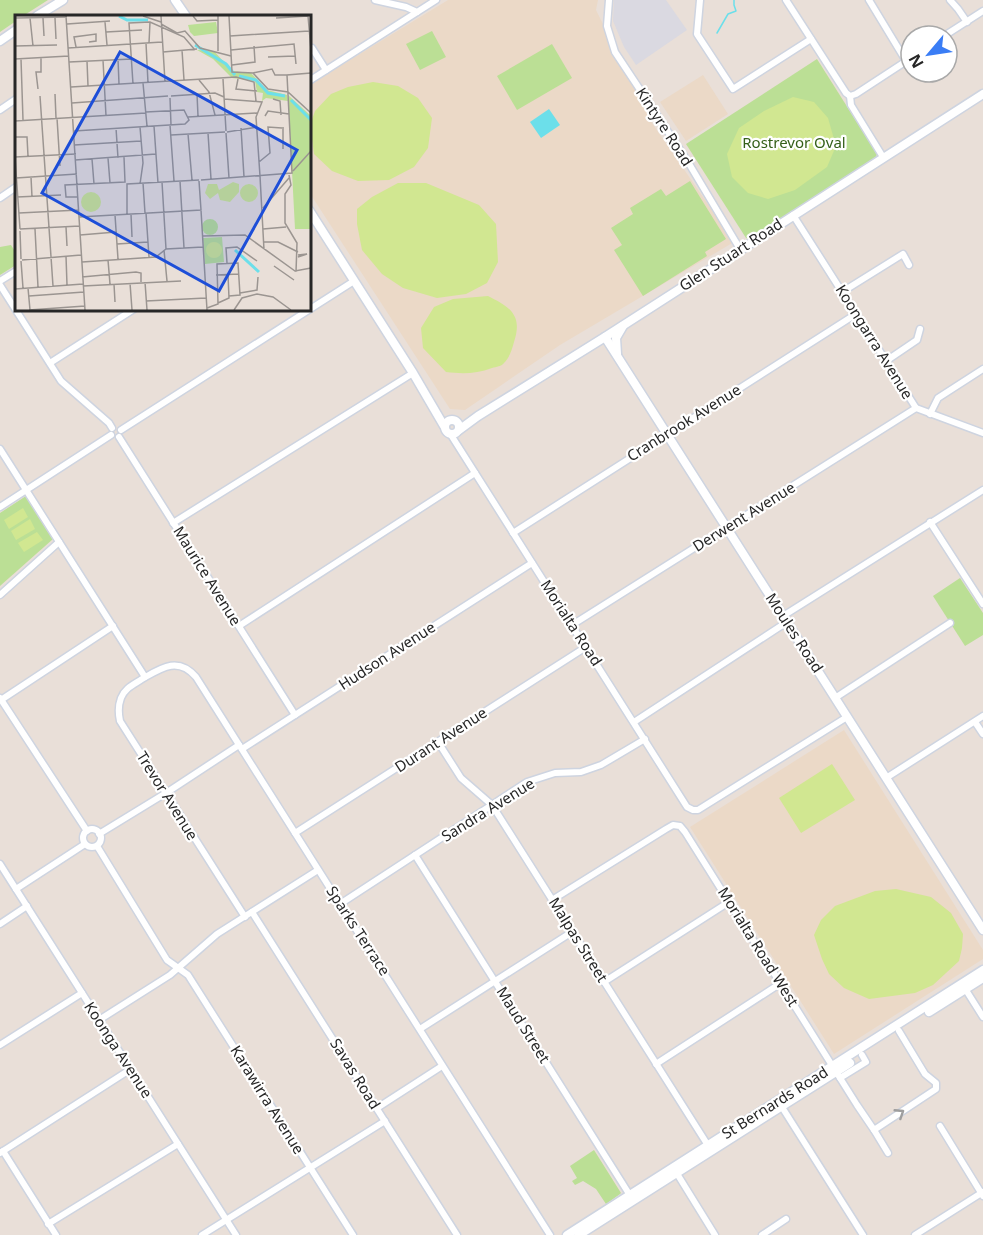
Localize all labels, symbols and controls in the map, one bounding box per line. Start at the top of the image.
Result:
inset map [15,15,310,310]
north arrow [899,24,959,84]
text: N [903,50,929,72]
street label: Kintyre Road [632,83,698,170]
park label: Rostrevor Oval [742,132,846,152]
street label: Glen Stuart Road [675,213,786,295]
street label: Koongarra Avenue [832,280,918,402]
street label: Cranbrook Avenue [623,379,744,465]
street label: Derwent Avenue [689,477,798,556]
street label: Maurice Avenue [169,522,246,629]
street label: Morialta Road [537,576,607,669]
street label: Moules Road [762,589,828,676]
street label: Hudson Avenue [334,616,439,694]
street label: Durant Avenue [391,702,490,776]
street label: Trevor Avenue [133,747,203,844]
street label: Sandra Avenue [437,773,538,846]
street label: Sparks Terrace [322,882,395,979]
street label: Morialta Road West [714,883,804,1011]
street label: Malpas Street [545,893,613,986]
street label: Maud Street [493,983,556,1067]
street label: Koonga Avenue [80,997,157,1101]
street label: Savas Road [326,1034,385,1113]
street label: Karawirra Avenue [226,1041,309,1158]
street label: St Bernards Road [717,1061,831,1143]
one-way arrow [894,1109,904,1121]

